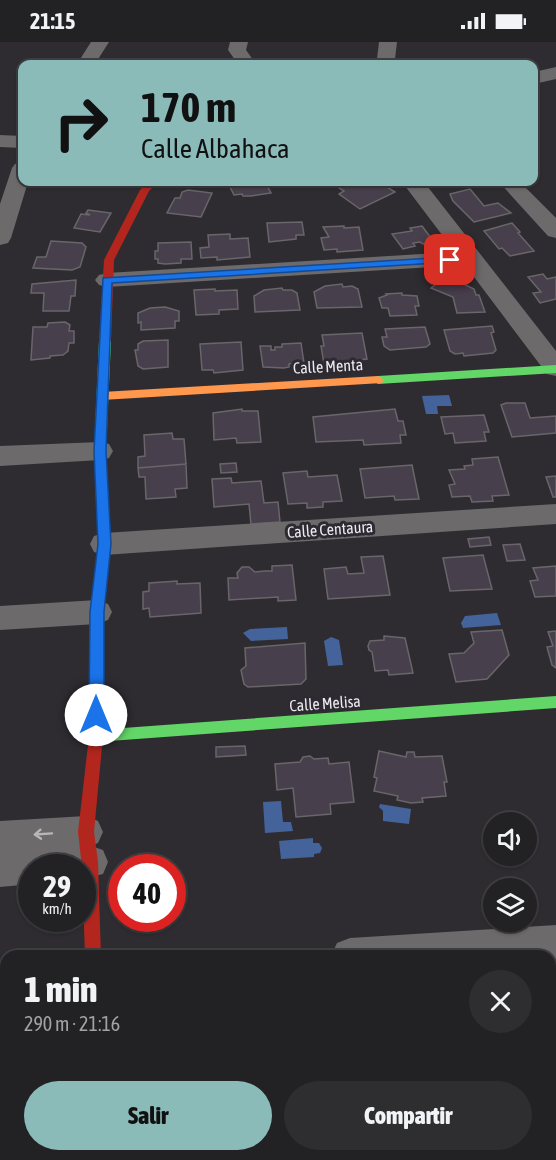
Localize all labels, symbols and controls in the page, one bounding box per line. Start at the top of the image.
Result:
text: 21:15 [30,8,75,34]
text: 170 m [141,83,236,131]
icon: right [42,84,120,162]
text: Calle Albahaca [141,133,290,164]
pin [424,234,475,285]
icon: arrive [433,243,466,276]
street label: Calle Menta [292,355,364,377]
street label: Calle Centaura [286,517,374,541]
position arrow [64,683,128,747]
street label: Calle Melisa [289,692,361,714]
map controls [483,812,537,932]
button: sound [483,812,537,866]
one-way arrow [34,829,53,840]
speed limit sign: 40 [108,854,186,932]
text: 29 [43,869,71,903]
button: layers [483,878,537,932]
text: km/h [42,900,72,917]
text: 1 min [24,968,98,1010]
button: close [469,970,532,1033]
text: 290 m · 21:16 [24,1012,120,1035]
button: Salir [24,1081,272,1150]
button: Compartir [284,1081,532,1150]

